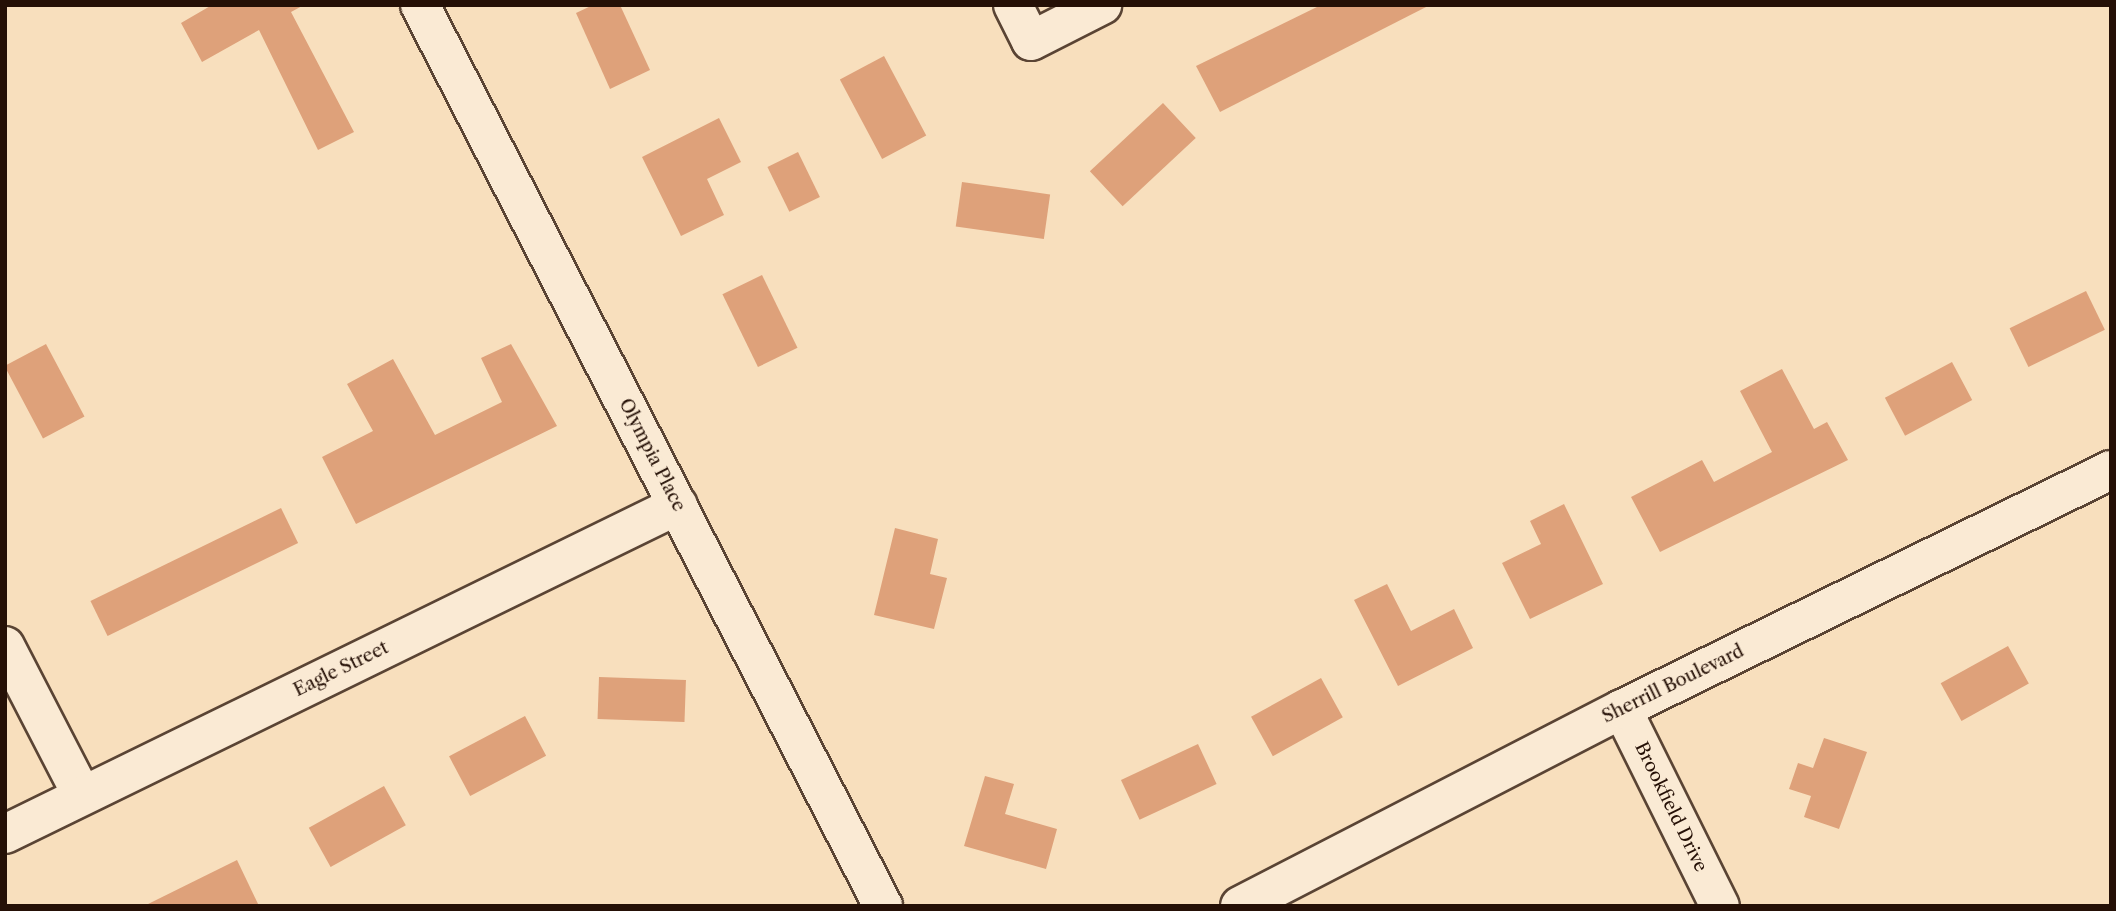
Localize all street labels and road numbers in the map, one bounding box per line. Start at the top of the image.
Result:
street label: Olympia Place [614,395,690,515]
street label: Eagle Street [290,637,392,701]
street label: Sherrill Boulevard [1599,640,1747,728]
street label: Brookfield Drive [1630,739,1712,875]

